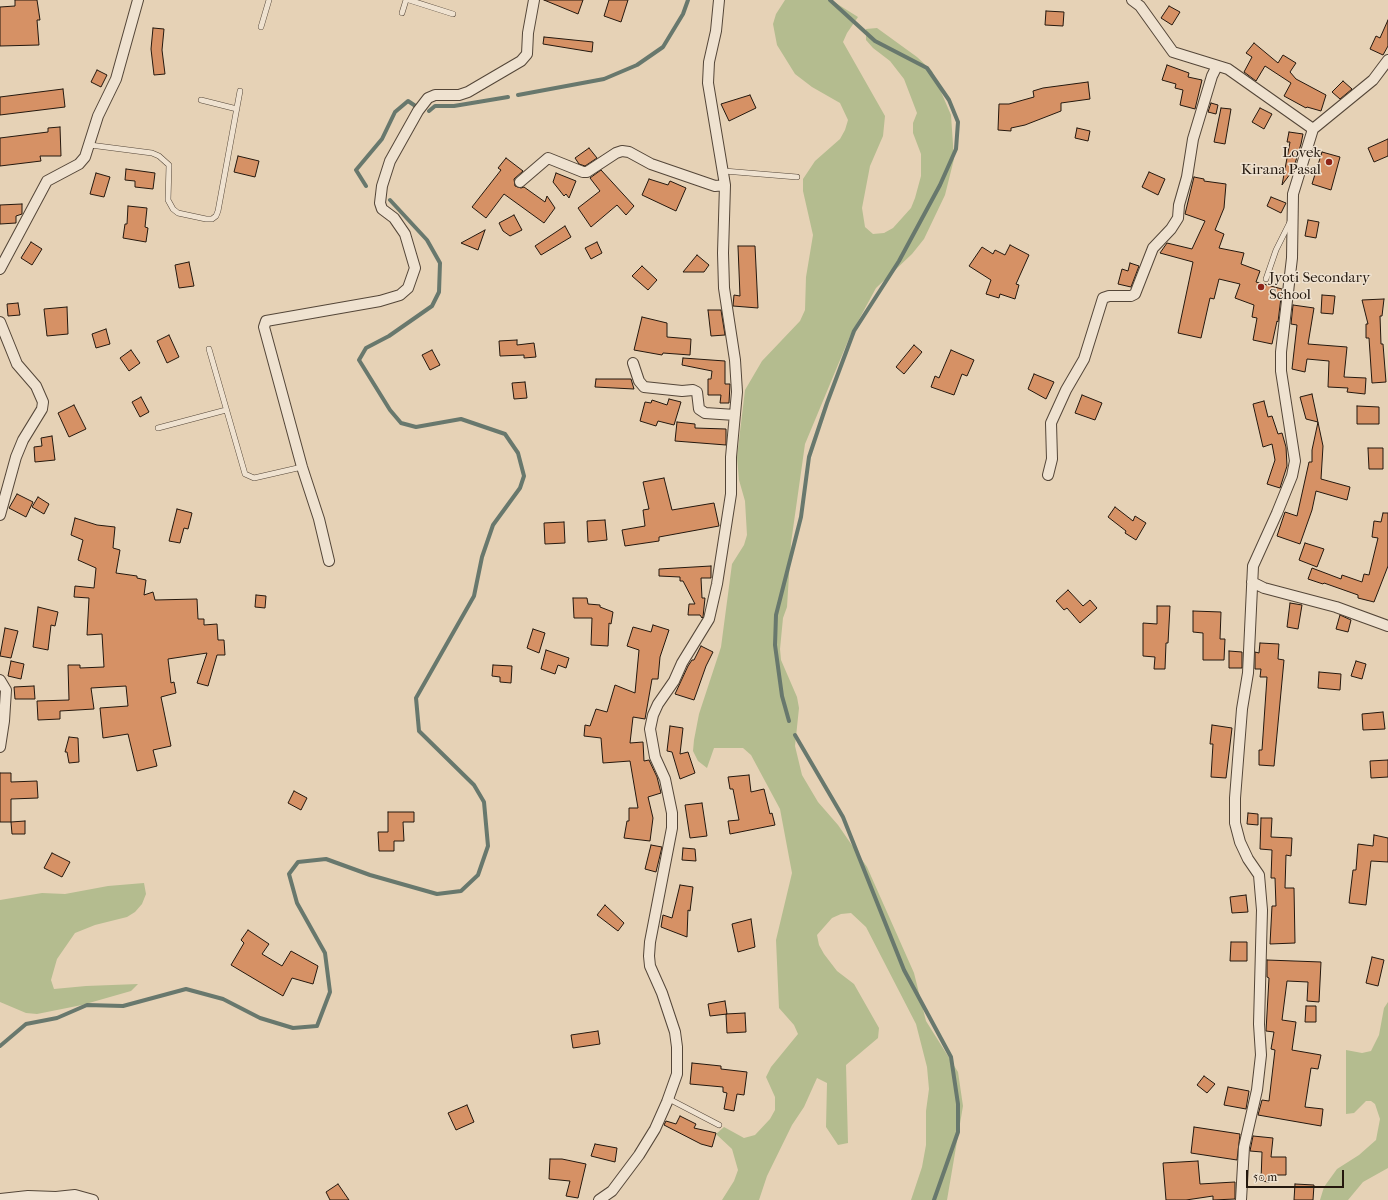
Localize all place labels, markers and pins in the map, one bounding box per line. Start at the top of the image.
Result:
place label: Lovek Kirana Pasal [1241,144,1321,179]
marker: Lovek Kirana Pasal [1324,157,1334,167]
place label: Jyoti Secondary School [1269,269,1370,304]
marker: Jyoti Secondary School [1256,282,1266,292]

